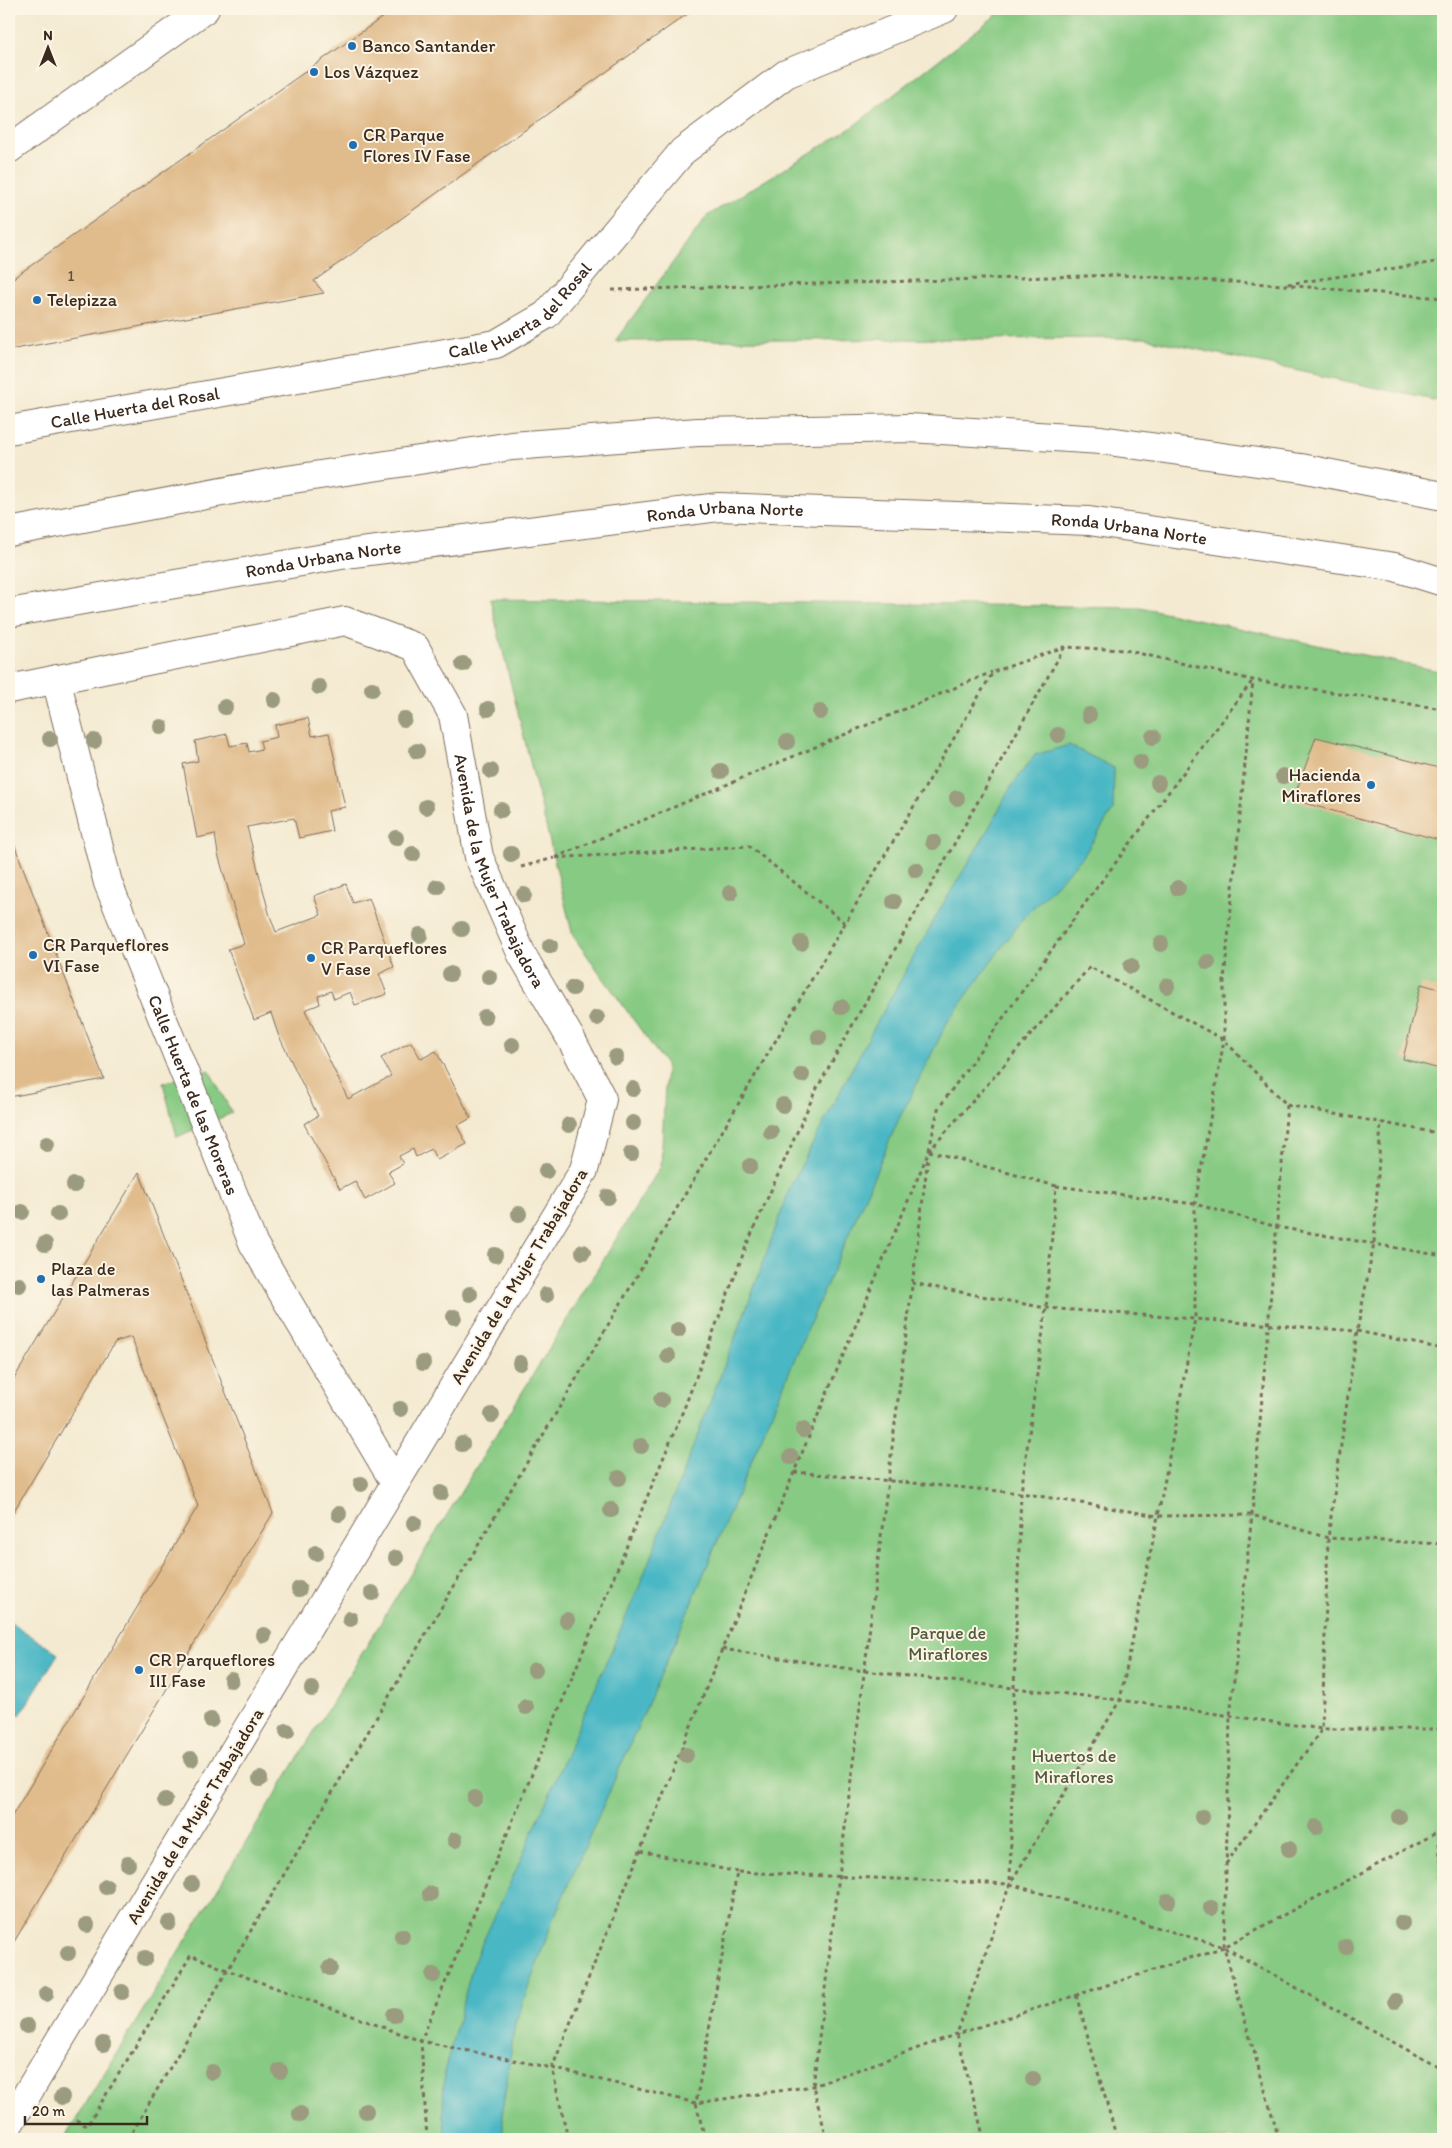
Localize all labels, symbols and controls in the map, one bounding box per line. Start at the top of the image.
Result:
north arrow [22,22,72,72]
text: N [43,27,53,44]
place label: Banco Santander [362,35,496,57]
marker: Banco Santander [346,40,358,52]
place label: Los Vázquez [324,61,419,83]
marker: Los Vázquez [308,66,320,78]
place label: CR Parque Flores IV Fase [363,124,471,167]
marker: CR Parque Flores IV Fase [347,139,359,151]
street label: Calle Huerta del Rosal [447,258,596,363]
house number: 1 [68,267,75,285]
place label: Telepizza [47,289,118,311]
marker: Telepizza [31,294,43,306]
street label: Calle Huerta del Rosal [49,382,221,433]
street label: Ronda Urbana Norte [645,496,804,527]
street label: Ronda Urbana Norte [1051,509,1209,550]
street label: Ronda Urbana Norte [244,536,403,583]
street label: Avenida de la Mujer Trabajadora [449,752,550,993]
place label: Hacienda Miraflores [1281,764,1362,807]
marker: Hacienda Miraflores [1365,779,1377,791]
place label: CR Parqueflores VI Fase [43,934,169,977]
place label: CR Parqueflores V Fase [321,937,447,980]
marker: CR Parqueflores VI Fase [27,949,39,961]
marker: CR Parqueflores V Fase [305,952,317,964]
street label: Calle Huerta de las Moreras [143,992,244,1198]
street label: Avenida de la Mujer Trabajadora [446,1163,593,1388]
place label: Plaza de las Palmeras [51,1258,150,1301]
marker: Plaza de las Palmeras [35,1273,47,1285]
park label: Parque de Miraflores [908,1622,988,1665]
place label: CR Parqueflores III Fase [149,1649,275,1692]
marker: CR Parqueflores III Fase [133,1664,145,1676]
street label: Avenida de la Mujer Trabajadora [122,1703,269,1928]
park label: Huertos de Miraflores [1032,1745,1116,1788]
scale bar [25,2093,148,2125]
text: 20 m [32,2102,66,2120]

